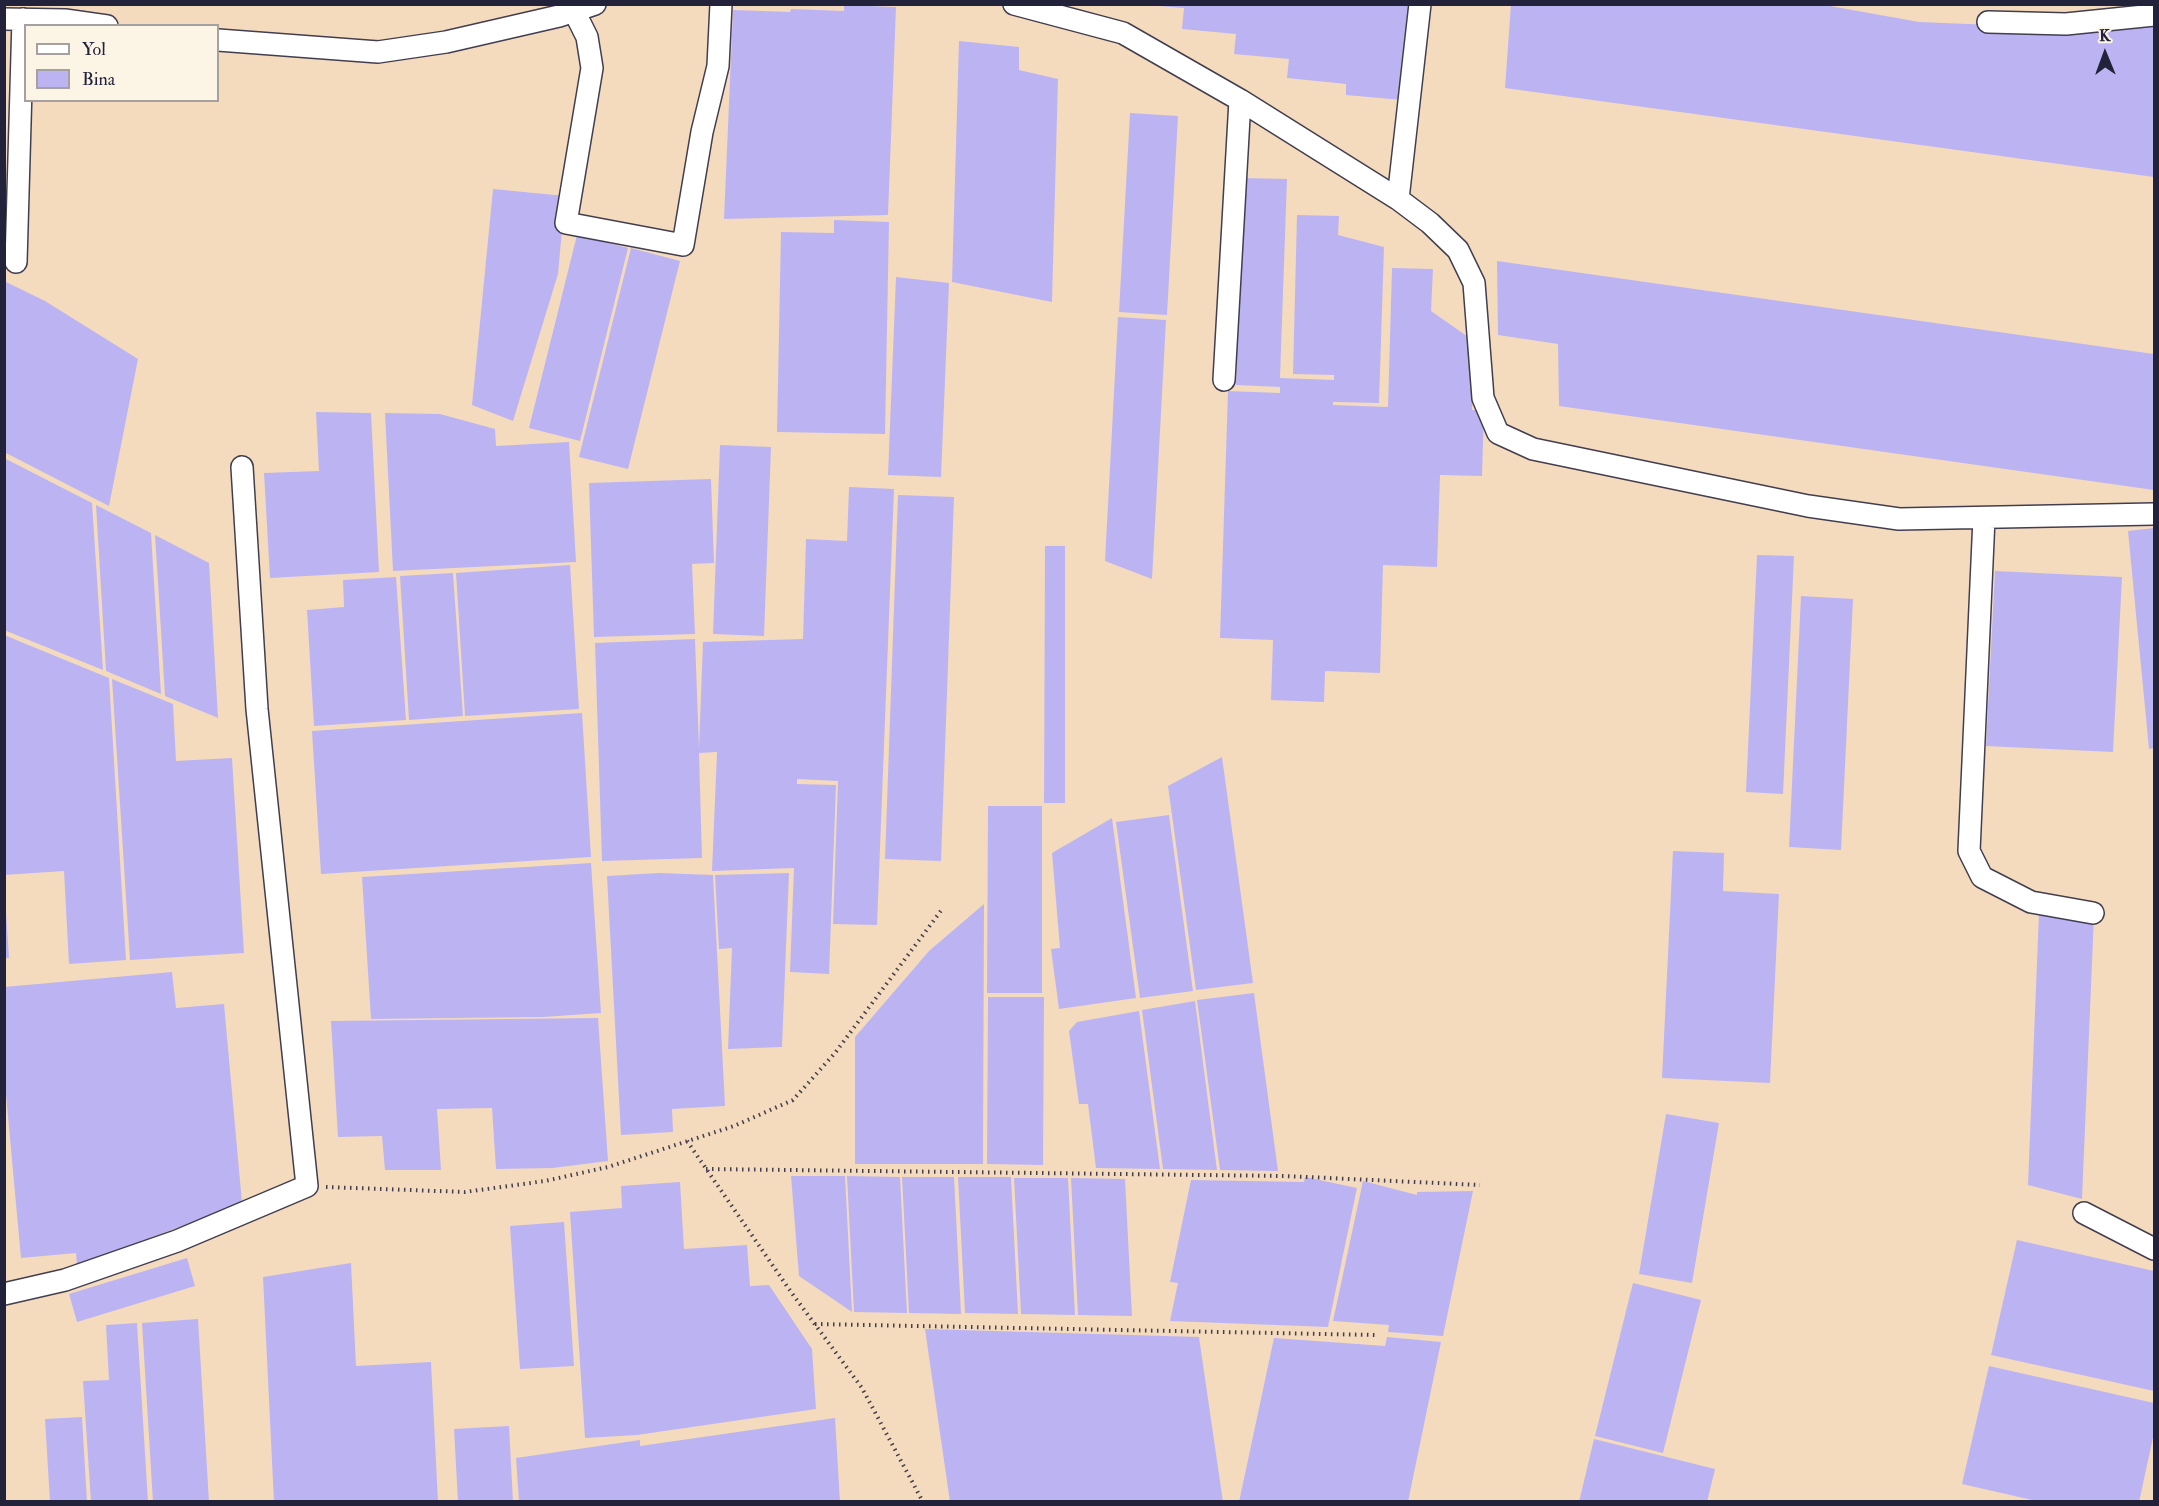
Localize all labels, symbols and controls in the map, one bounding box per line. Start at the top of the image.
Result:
legend [24,24,219,102]
north arrow [2075,24,2135,84]
text: K [2099,26,2110,46]
text: Yol [82,38,106,61]
text: Bina [82,68,115,91]

